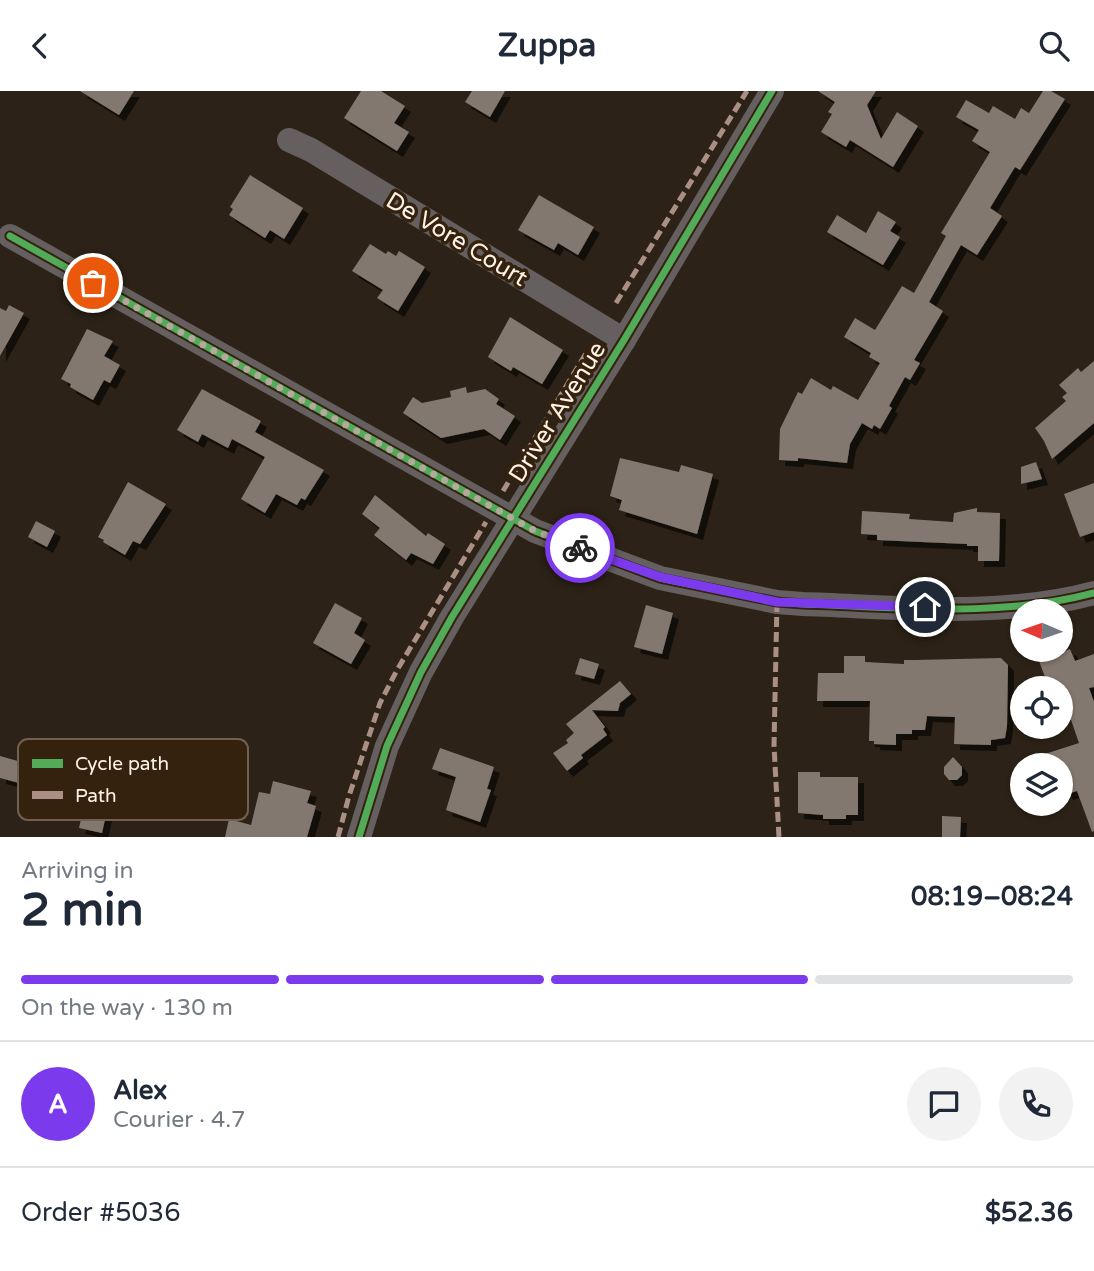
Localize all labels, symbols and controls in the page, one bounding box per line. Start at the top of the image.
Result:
icon: back [21,27,59,65]
text: Zuppa [498,27,596,65]
icon: search [1035,27,1073,65]
street label: De Vore Court [381,186,533,293]
pin [63,253,123,313]
icon: bag [74,264,112,302]
street label: Driver Avenue [503,337,612,488]
courier [545,513,615,583]
icon: bike [561,529,599,567]
pin [895,577,955,637]
icon: home [906,588,944,626]
north arrow [1010,599,1073,661]
map controls [1010,599,1073,816]
button: locate [1010,676,1073,739]
legend [18,739,248,820]
text: Cycle path [75,753,169,775]
button: layers [1010,753,1073,816]
text: Path [75,785,117,807]
text: Arriving in [21,857,134,885]
text: 08:19–08:24 [911,881,1073,912]
text: 2 min [21,883,144,938]
text: On the way · 130 m [21,994,233,1022]
button: chat [907,1067,981,1141]
button: phone [999,1067,1073,1141]
text: Alex [113,1075,167,1106]
text: A [48,1089,68,1120]
text: Courier · 4.7 [113,1106,246,1134]
text: Order #5036 [21,1197,181,1228]
text: $52.36 [985,1197,1073,1228]

